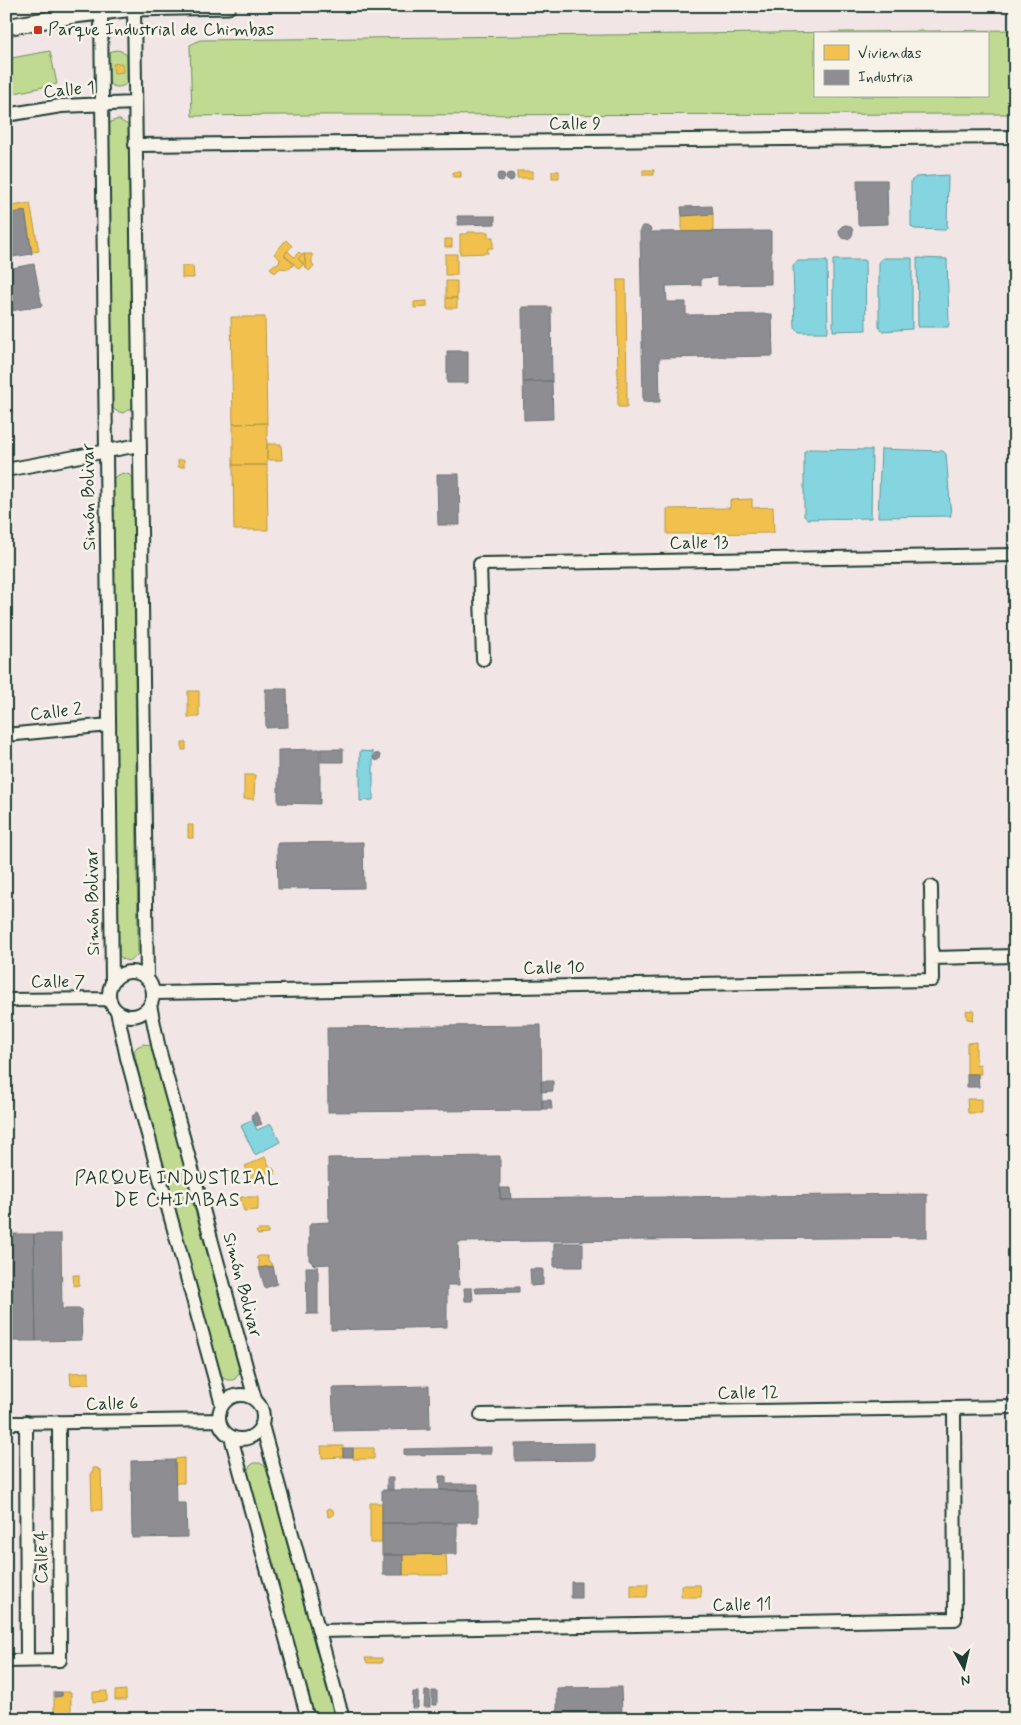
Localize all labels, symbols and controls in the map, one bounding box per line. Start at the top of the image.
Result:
place label: Parque Industrial de Chimbas [48,18,274,42]
marker: Parque Industrial de Chimbas [32,24,44,36]
legend [814,32,988,98]
text: Viviendas [858,44,922,64]
text: Industria [858,68,913,88]
street label: Calle 1 [42,76,96,104]
street label: Calle 9 [549,112,601,136]
street label: Simón Bolivar [76,443,102,551]
street label: Calle 13 [669,530,729,556]
street label: Calle 2 [29,697,83,727]
street label: Simón Bolivar [80,848,106,956]
street label: Calle 10 [523,955,585,981]
street label: Calle 7 [31,970,85,994]
district label: PARQUE INDUSTRIAL DE CHIMBAS [75,1166,279,1213]
street label: Simón Bolivar [217,1230,268,1341]
street label: Calle 12 [717,1380,779,1406]
street label: Calle 6 [85,1392,139,1416]
street label: Calle 4 [30,1530,54,1584]
street label: Calle 11 [712,1592,772,1618]
north arrow [938,1642,988,1692]
text: N [960,1670,972,1689]

